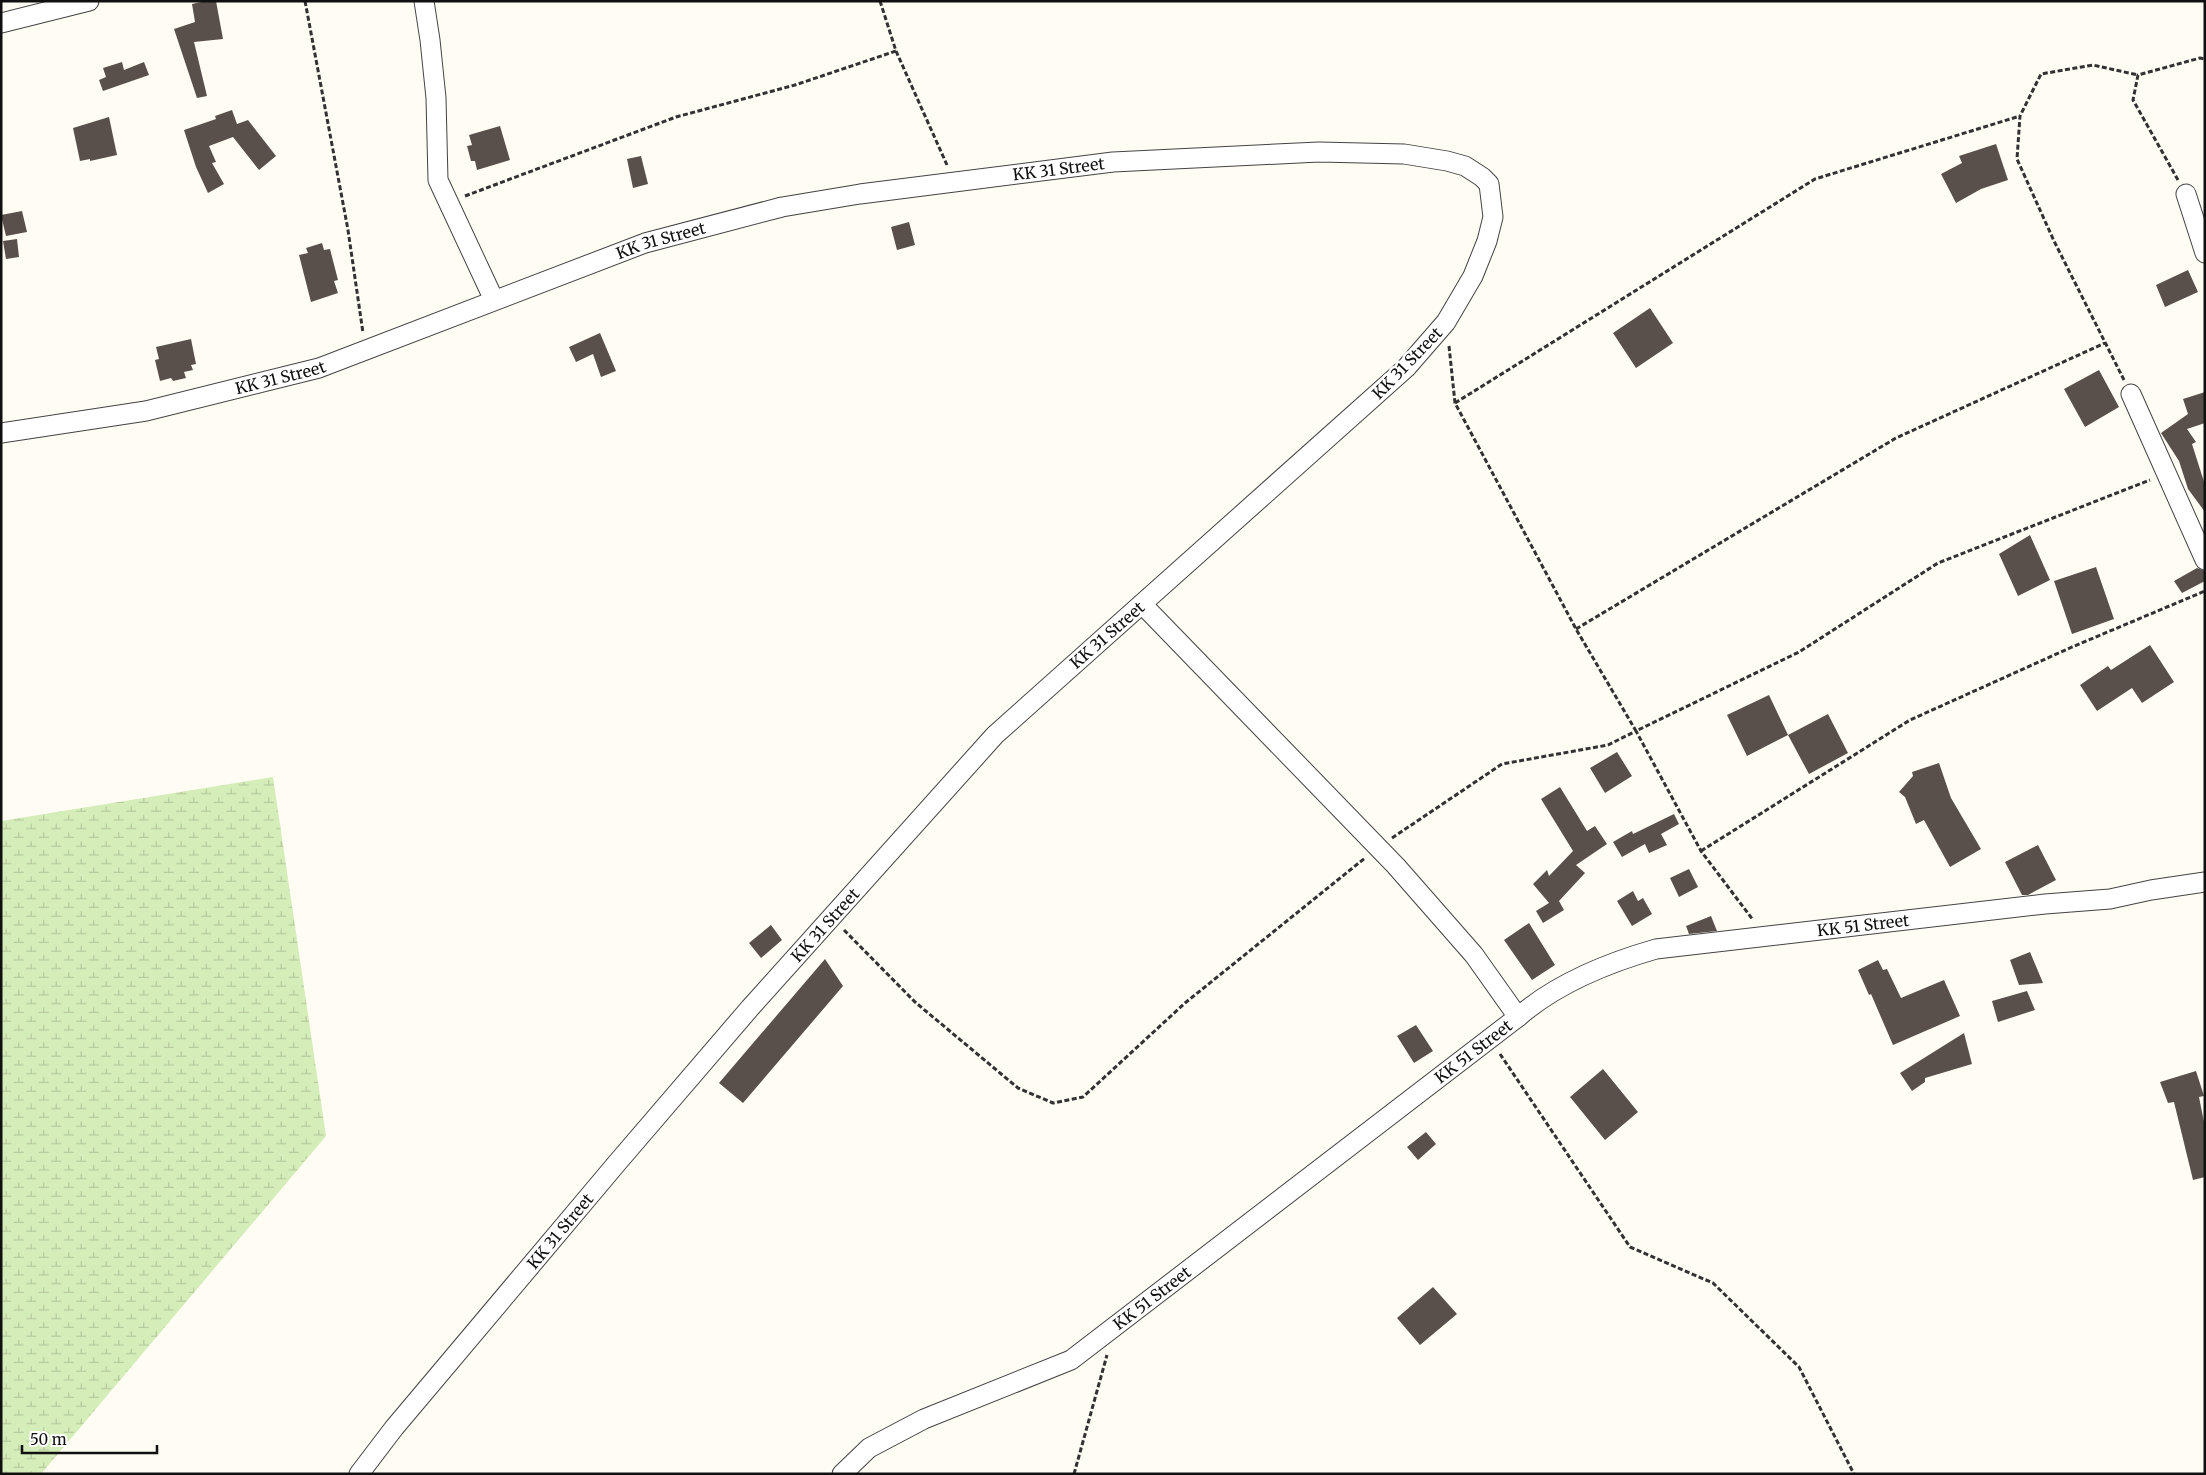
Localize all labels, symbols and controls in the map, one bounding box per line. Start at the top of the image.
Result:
street label: KK 31 Street [1012,153,1106,185]
street label: KK 31 Street [613,217,708,263]
street label: KK 31 Street [1368,322,1447,403]
street label: KK 31 Street [233,356,329,398]
street label: KK 31 Street [1066,597,1149,673]
street label: KK 31 Street [787,883,864,966]
street label: KK 51 Street [1816,910,1911,940]
street label: KK 51 Street [1430,1015,1517,1087]
street label: KK 31 Street [523,1189,598,1273]
street label: KK 51 Street [1109,1261,1195,1334]
scale bar [22,1422,158,1454]
text: 50 m [30,1430,67,1449]

